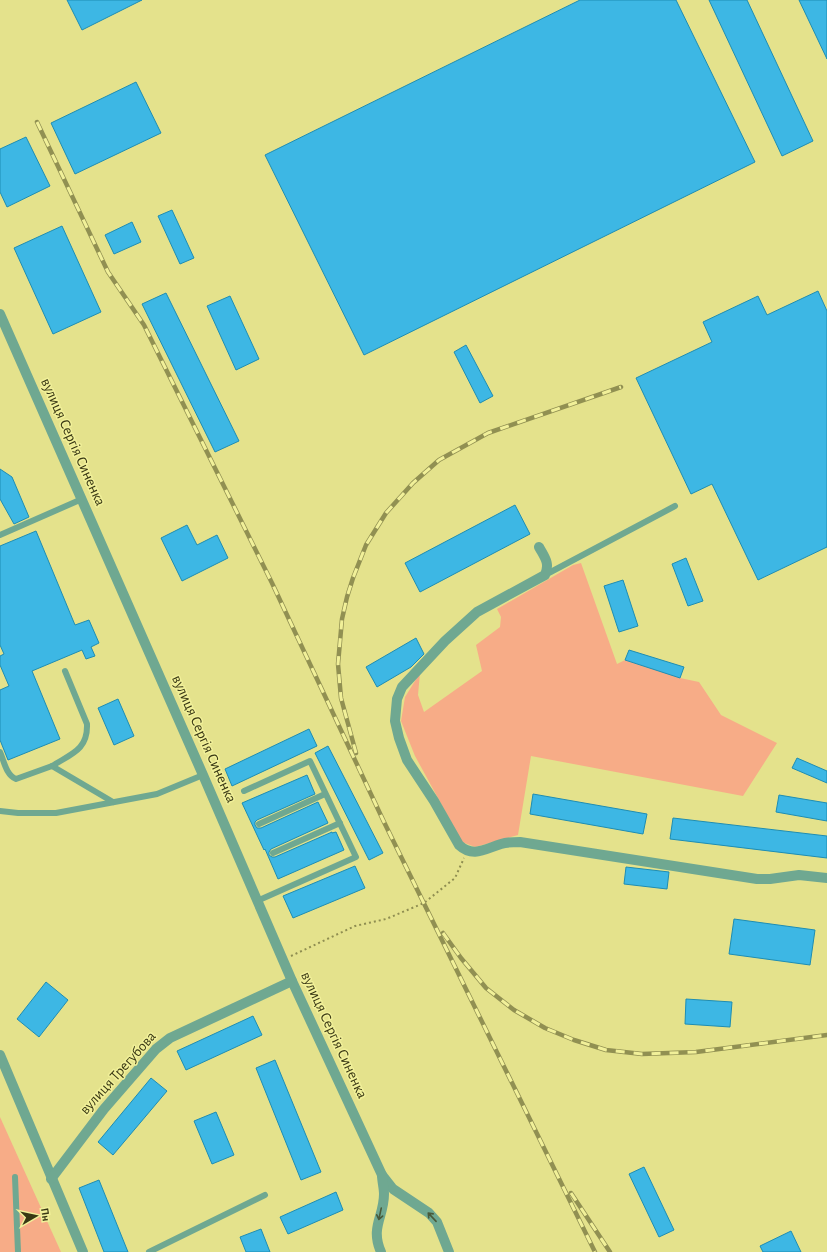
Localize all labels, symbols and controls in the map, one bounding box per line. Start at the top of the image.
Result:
street label: вулиця Сергія Синенка [38,376,108,508]
street label: вулиця Сергія Синенка [169,673,239,805]
street label: вулиця Сергія Синенка [298,969,370,1101]
street label: вулиця Трегубова [77,1029,159,1117]
north arrow [16,1196,56,1236]
text: Пн [39,1207,52,1222]
one-way arrow [376,1207,384,1220]
one-way arrow [427,1212,437,1222]

